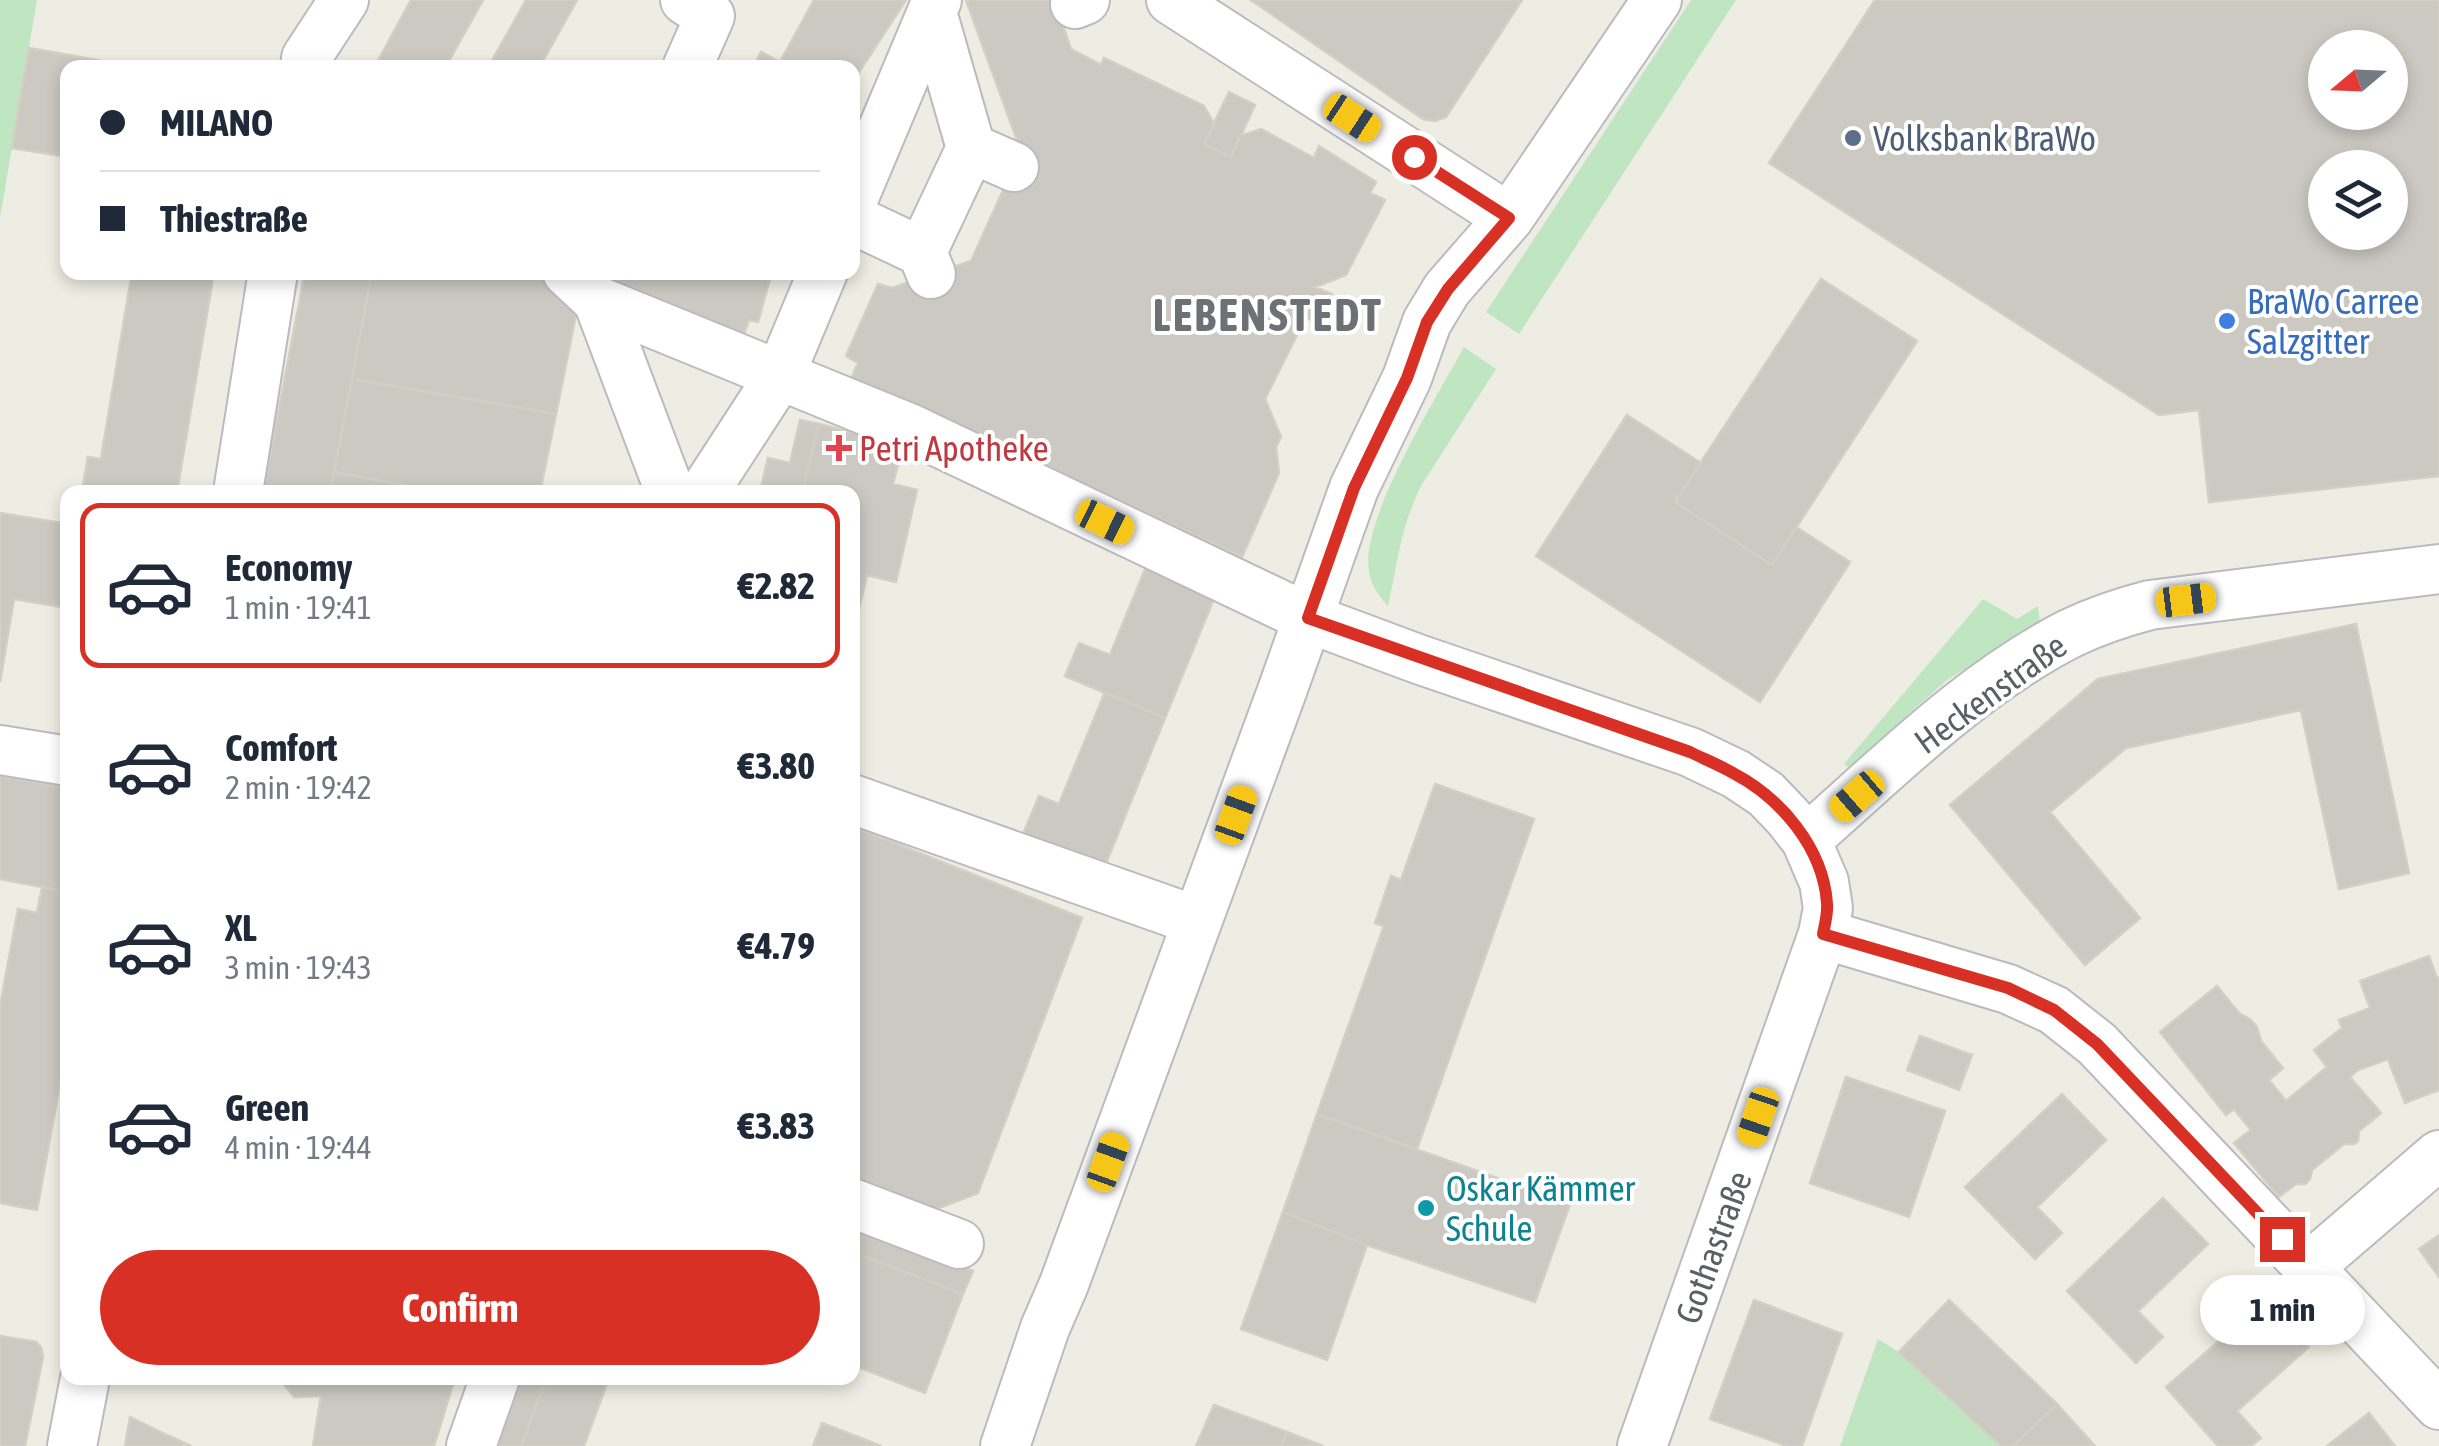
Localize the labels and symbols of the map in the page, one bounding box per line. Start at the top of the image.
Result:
north arrow [2308,30,2408,130]
car [1319,89,1385,147]
place label: Volksbank BraWo [1873,118,2096,158]
marker: Volksbank BraWo [1842,127,1864,149]
route start [1392,135,1437,180]
place label: BraWo Carree Salzgitter [2247,281,2419,361]
district label: LEBENSTEDT [1153,289,1383,341]
marker: BraWo Carree Salzgitter [2216,310,2238,332]
place label: Petri Apotheke [859,428,1049,468]
marker: Petri Apotheke [828,437,850,459]
car [1071,495,1139,549]
car [2154,581,2218,619]
street label: Heckenstraße [1907,625,2073,761]
car [1825,765,1889,827]
car [1212,782,1260,848]
car [1734,1084,1782,1150]
car [1084,1129,1132,1195]
street label: Gothastraße [1667,1165,1759,1329]
place label: Oskar Kämmer Schule [1446,1168,1636,1248]
marker: Oskar Kämmer Schule [1415,1197,1437,1219]
route end [2260,1217,2305,1262]
callout: 1 min [2200,1274,2364,1344]

